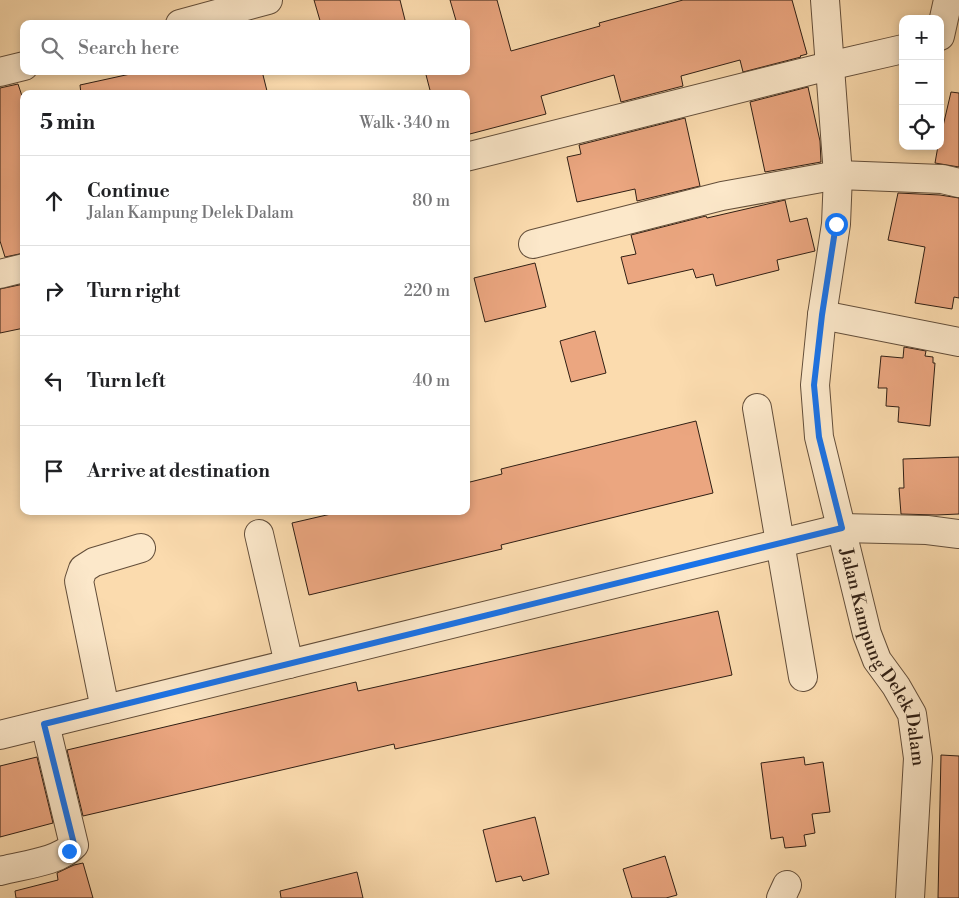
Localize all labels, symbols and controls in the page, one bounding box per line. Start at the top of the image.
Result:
map controls [899,15,944,150]
button: + [899,15,944,60]
search box [20,20,470,75]
icon: search [38,34,66,62]
text: Search here [78,36,179,60]
button: − [899,60,944,105]
button: locate [899,105,944,150]
text: 5 min [40,110,95,136]
text: Walk · 340 m [360,113,450,133]
text: Continue [87,179,170,203]
icon: ahead [40,187,68,215]
text: 80 m [412,191,450,211]
text: Jalan Kampung Delek Dalam [87,203,294,223]
route start [825,213,848,236]
icon: right [40,277,68,305]
text: Turn right [87,279,180,303]
text: 220 m [404,281,450,301]
icon: left [40,367,68,395]
text: Turn left [87,369,166,393]
text: 40 m [413,371,450,391]
icon: arrive [40,457,68,485]
text: Arrive at destination [87,459,270,483]
street label: Jalan Kampung Delek Dalam [834,545,930,768]
route end [58,840,81,863]

